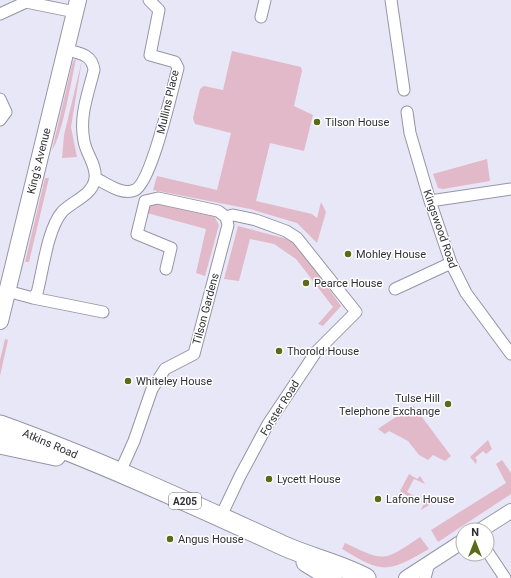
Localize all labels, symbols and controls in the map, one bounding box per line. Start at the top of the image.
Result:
street label: Mullins Place [154,69,182,135]
place label: Tilson House [325,116,390,129]
marker: Tilson House [312,117,322,127]
street label: King's Avenue [25,126,54,195]
street label: Kingswood Road [420,188,460,270]
place label: Mohley House [356,248,426,261]
marker: Mohley House [343,249,353,259]
street label: Tilson Gardens [190,271,222,346]
place label: Pearce House [314,277,382,290]
marker: Pearce House [301,278,311,288]
place label: Thorold House [287,345,359,358]
marker: Thorold House [274,346,284,356]
place label: Whiteley House [136,375,212,388]
marker: Whiteley House [123,376,133,386]
street label: Forster Road [258,378,302,438]
place label: Tulse Hill Telephone Exchange [339,392,440,418]
marker: Tulse Hill Telephone Exchange [443,399,453,409]
street label: Atkins Road [20,427,80,461]
place label: Lycett House [277,473,341,486]
marker: Lycett House [264,474,274,484]
road number: A205 [169,493,201,509]
place label: Lafone House [386,493,455,506]
marker: Lafone House [373,494,383,504]
north arrow [455,522,495,562]
text: N [471,526,479,539]
place label: Angus House [178,533,244,546]
marker: Angus House [165,534,175,544]

